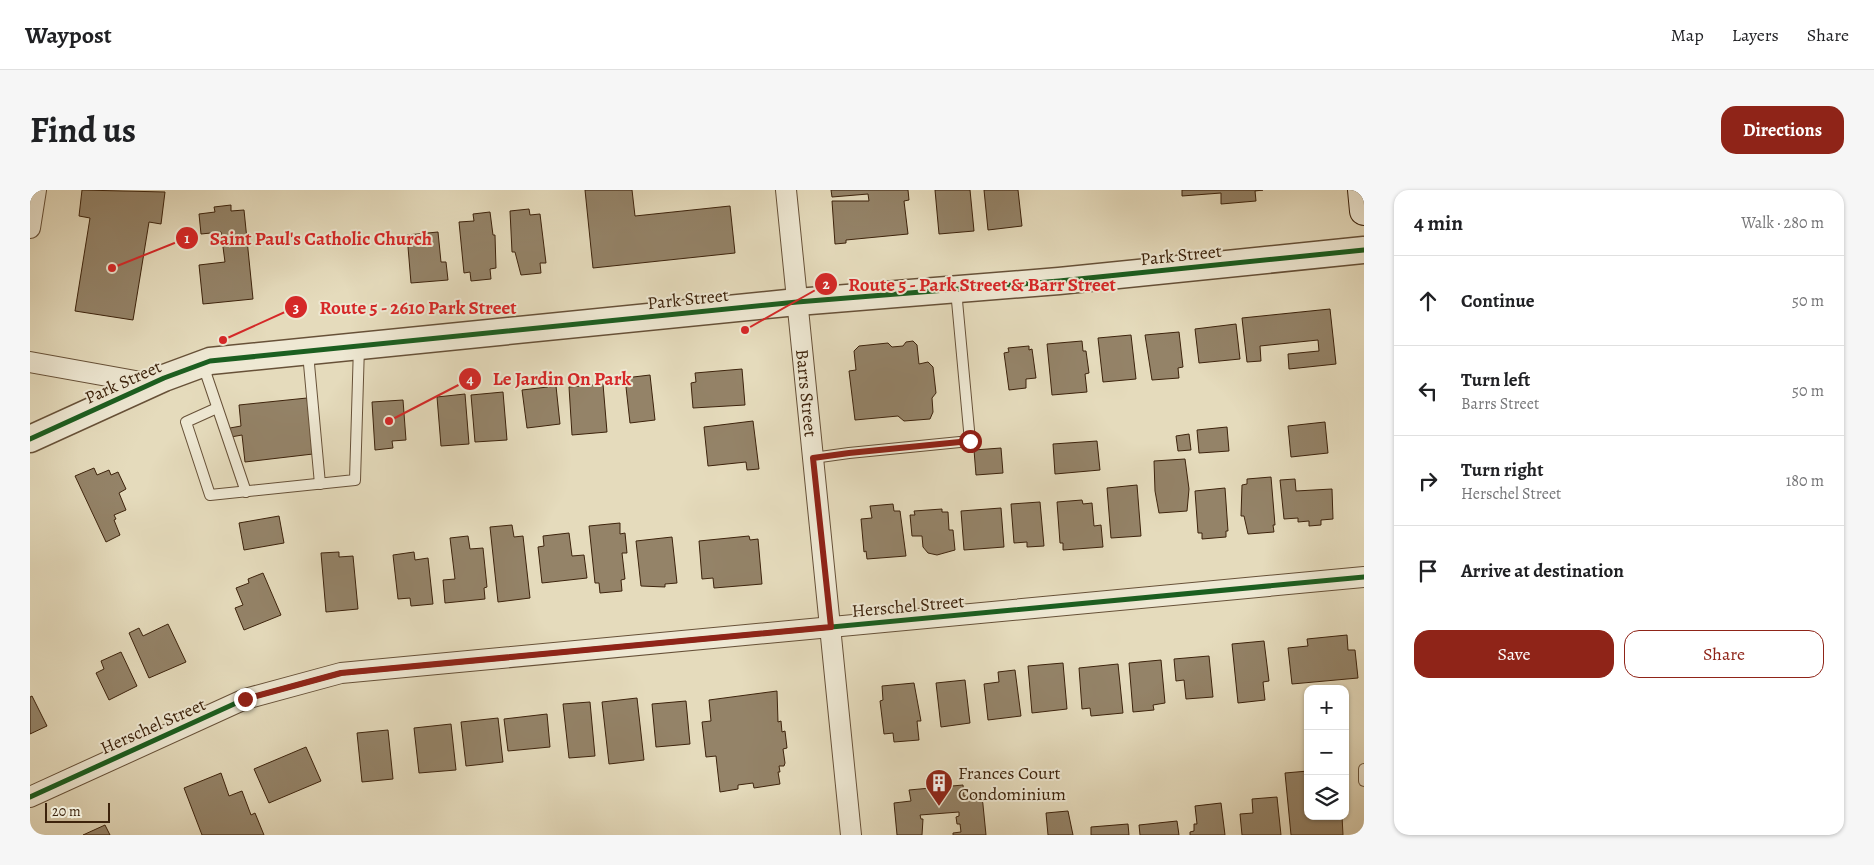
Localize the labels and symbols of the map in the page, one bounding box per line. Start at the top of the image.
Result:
callout: Saint Paul's Catholic Church [175,221,442,255]
text: Saint Paul's Catholic Church [210,226,432,252]
text: 1 [184,228,190,248]
street label: Park Street [1139,239,1223,271]
callout: Route 5 - Park Street & Barr Street [813,267,1127,301]
text: Route 5 - Park Street & Barr Street [848,272,1117,298]
text: 2 [822,274,830,294]
street label: Park Street [646,283,730,315]
callout: Route 5 - 2610 Park Street [284,290,527,324]
text: Route 5 - 2610 Park Street [319,295,517,321]
text: 3 [293,298,299,318]
street label: Barrs Street [790,348,823,438]
street label: Park Street [81,354,165,410]
callout: Le Jardin On Park [457,362,641,396]
text: Le Jardin On Park [493,366,631,392]
text: 4 [466,369,474,389]
route start [959,430,982,453]
street label: Herschel Street [851,589,965,623]
route end [234,688,257,711]
street label: Herschel Street [97,692,210,760]
place label: Frances Court Condominium [958,761,1066,806]
building icon: Frances Court Condominium [924,768,954,807]
scale bar [45,800,110,823]

